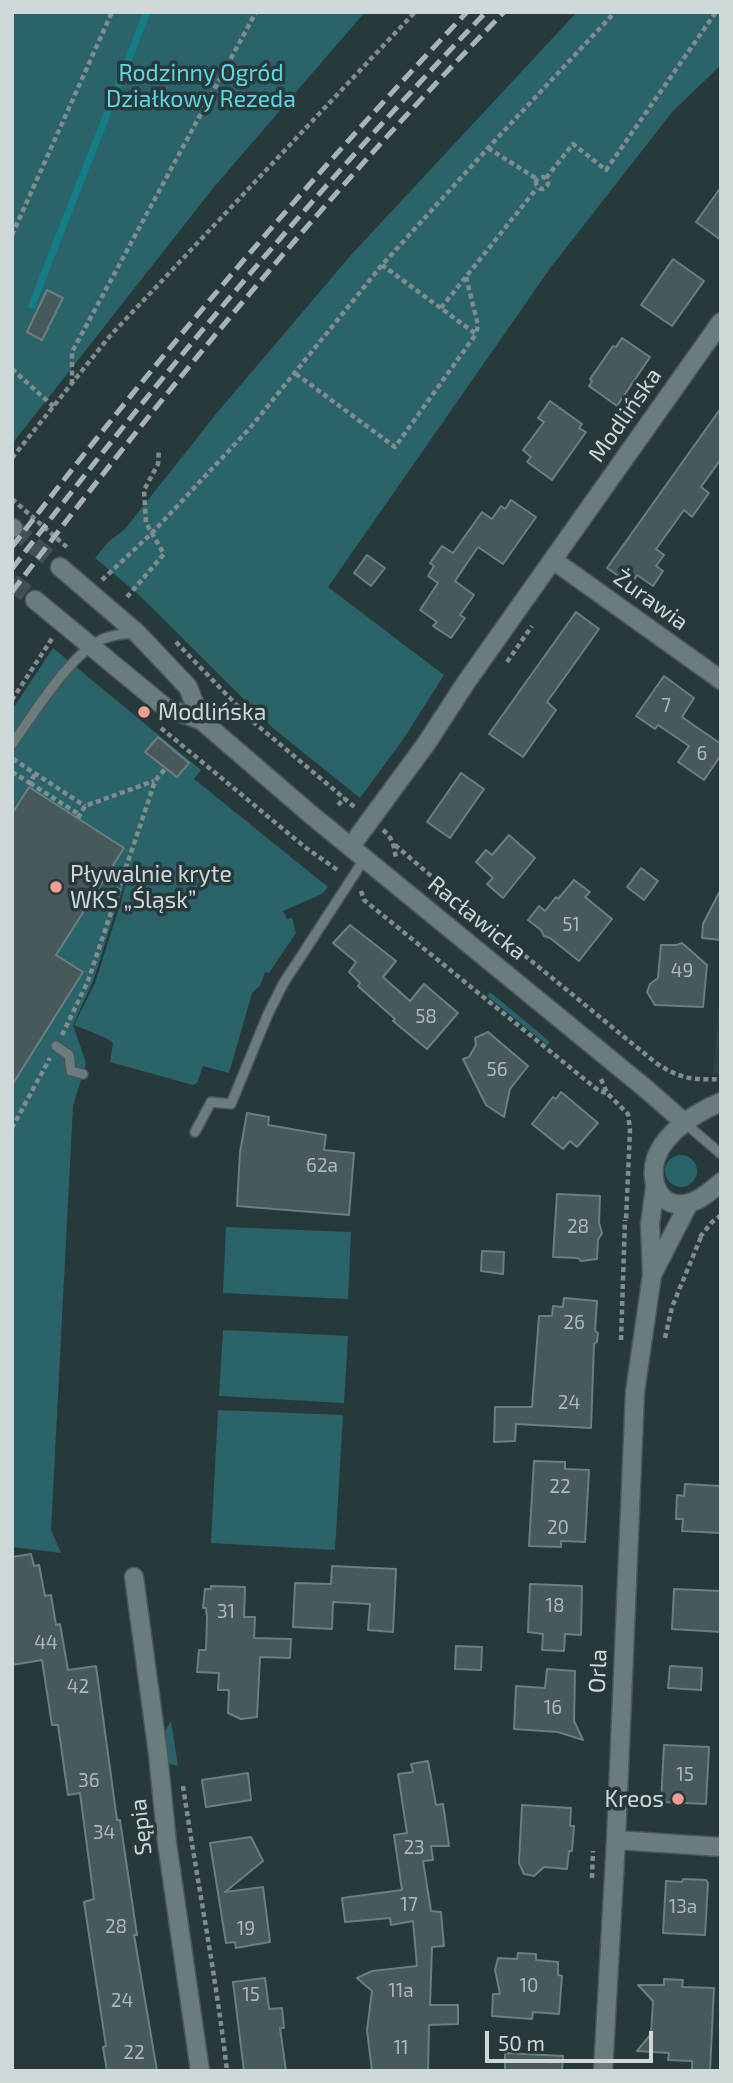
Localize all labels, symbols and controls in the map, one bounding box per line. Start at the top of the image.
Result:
park label: Rodzinny Ogród Działkowy Rezeda [106,59,296,113]
street label: Modlińska [583,363,667,467]
street label: Żurawia [608,564,694,636]
house number: 7 [661,695,671,717]
place label: Modlińska [158,698,266,726]
marker: Modlińska [136,704,152,720]
house number: 6 [697,743,707,765]
place label: Pływalnie kryte WKS „Śląsk” [70,860,232,914]
street label: Racławicka [422,870,532,966]
marker: Pływalnie kryte WKS „Śląsk” [48,879,64,895]
house number: 51 [562,914,580,936]
house number: 49 [671,960,693,982]
house number: 58 [415,1006,437,1028]
house number: 56 [486,1059,508,1081]
house number: 62a [306,1155,338,1177]
house number: 28 [567,1216,589,1238]
house number: 26 [563,1312,585,1334]
house number: 24 [558,1392,580,1414]
house number: 22 [549,1476,571,1498]
house number: 20 [547,1517,569,1539]
house number: 18 [545,1595,565,1617]
house number: 31 [217,1601,235,1623]
house number: 44 [34,1632,58,1654]
street label: Orla [583,1648,613,1694]
house number: 42 [67,1676,89,1698]
house number: 16 [544,1697,562,1719]
house number: 15 [676,1764,694,1786]
house number: 36 [78,1770,100,1792]
place label: Kreos [604,1785,664,1813]
marker: Kreos [670,1791,686,1807]
street label: Sępia [124,1797,158,1857]
house number: 34 [93,1822,115,1844]
house number: 23 [403,1837,425,1859]
house number: 17 [400,1894,418,1916]
house number: 13a [669,1896,697,1918]
house number: 28 [105,1916,127,1938]
house number: 19 [237,1918,255,1940]
house number: 10 [519,1975,539,1997]
house number: 11a [388,1980,414,2002]
house number: 15 [242,1984,260,2006]
house number: 24 [111,1990,133,2012]
scale bar [488,2016,656,2060]
text: 50 m [498,2030,545,2055]
house number: 11 [393,2037,409,2059]
house number: 22 [123,2042,145,2064]

